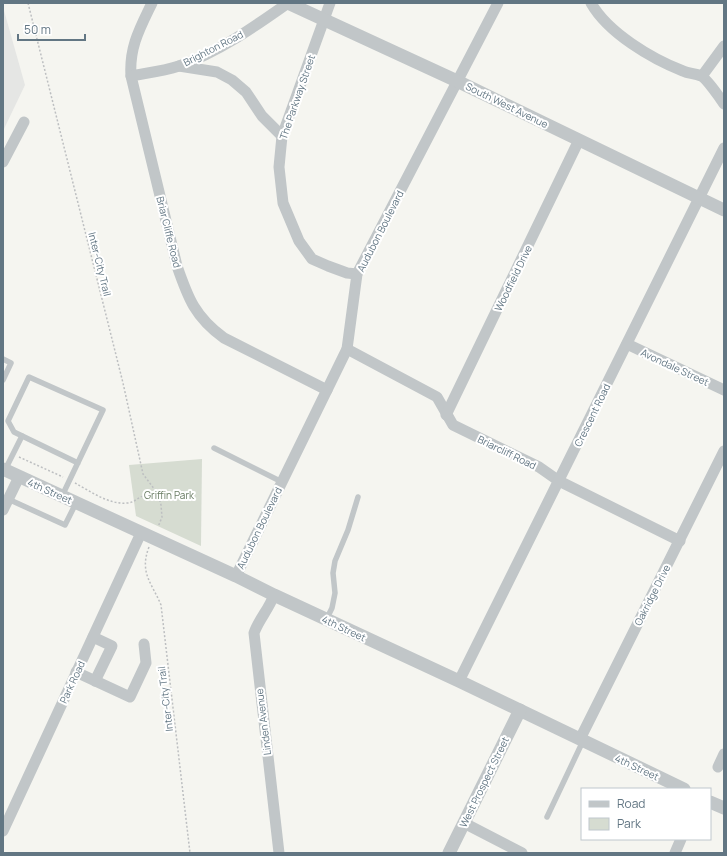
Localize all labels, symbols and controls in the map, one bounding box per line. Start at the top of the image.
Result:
scale bar [18,16,85,42]
text: 50 m [24,21,51,38]
street label: Brighton Road [181,27,245,69]
street label: The Parkway Street [276,53,318,141]
street label: South West Avenue [463,79,551,131]
street label: Audubon Boulevard [353,188,407,274]
street label: Briar Cliffe Road [153,195,185,269]
street label: Inter-City Trail [85,231,115,297]
street label: Woodfield Drive [491,242,535,313]
street label: Avondale Street [639,345,711,389]
street label: Crescent Road [571,381,613,449]
street label: Briarcliff Road [475,432,539,472]
street label: 4th Street [26,475,74,507]
street label: Audubon Boulevard [233,485,285,571]
park label: Griffin Park [144,488,195,502]
street label: Oakridge Drive [631,562,673,628]
street label: 4th Street [320,612,368,644]
street label: Park Road [56,658,88,706]
street label: Inter-City Trail [154,666,176,732]
street label: Linden Avenue [252,688,274,756]
street label: West Prospect Street [456,734,512,830]
street label: 4th Street [613,751,661,783]
legend [581,788,711,840]
text: Road [617,795,645,812]
text: Park [617,815,642,832]

